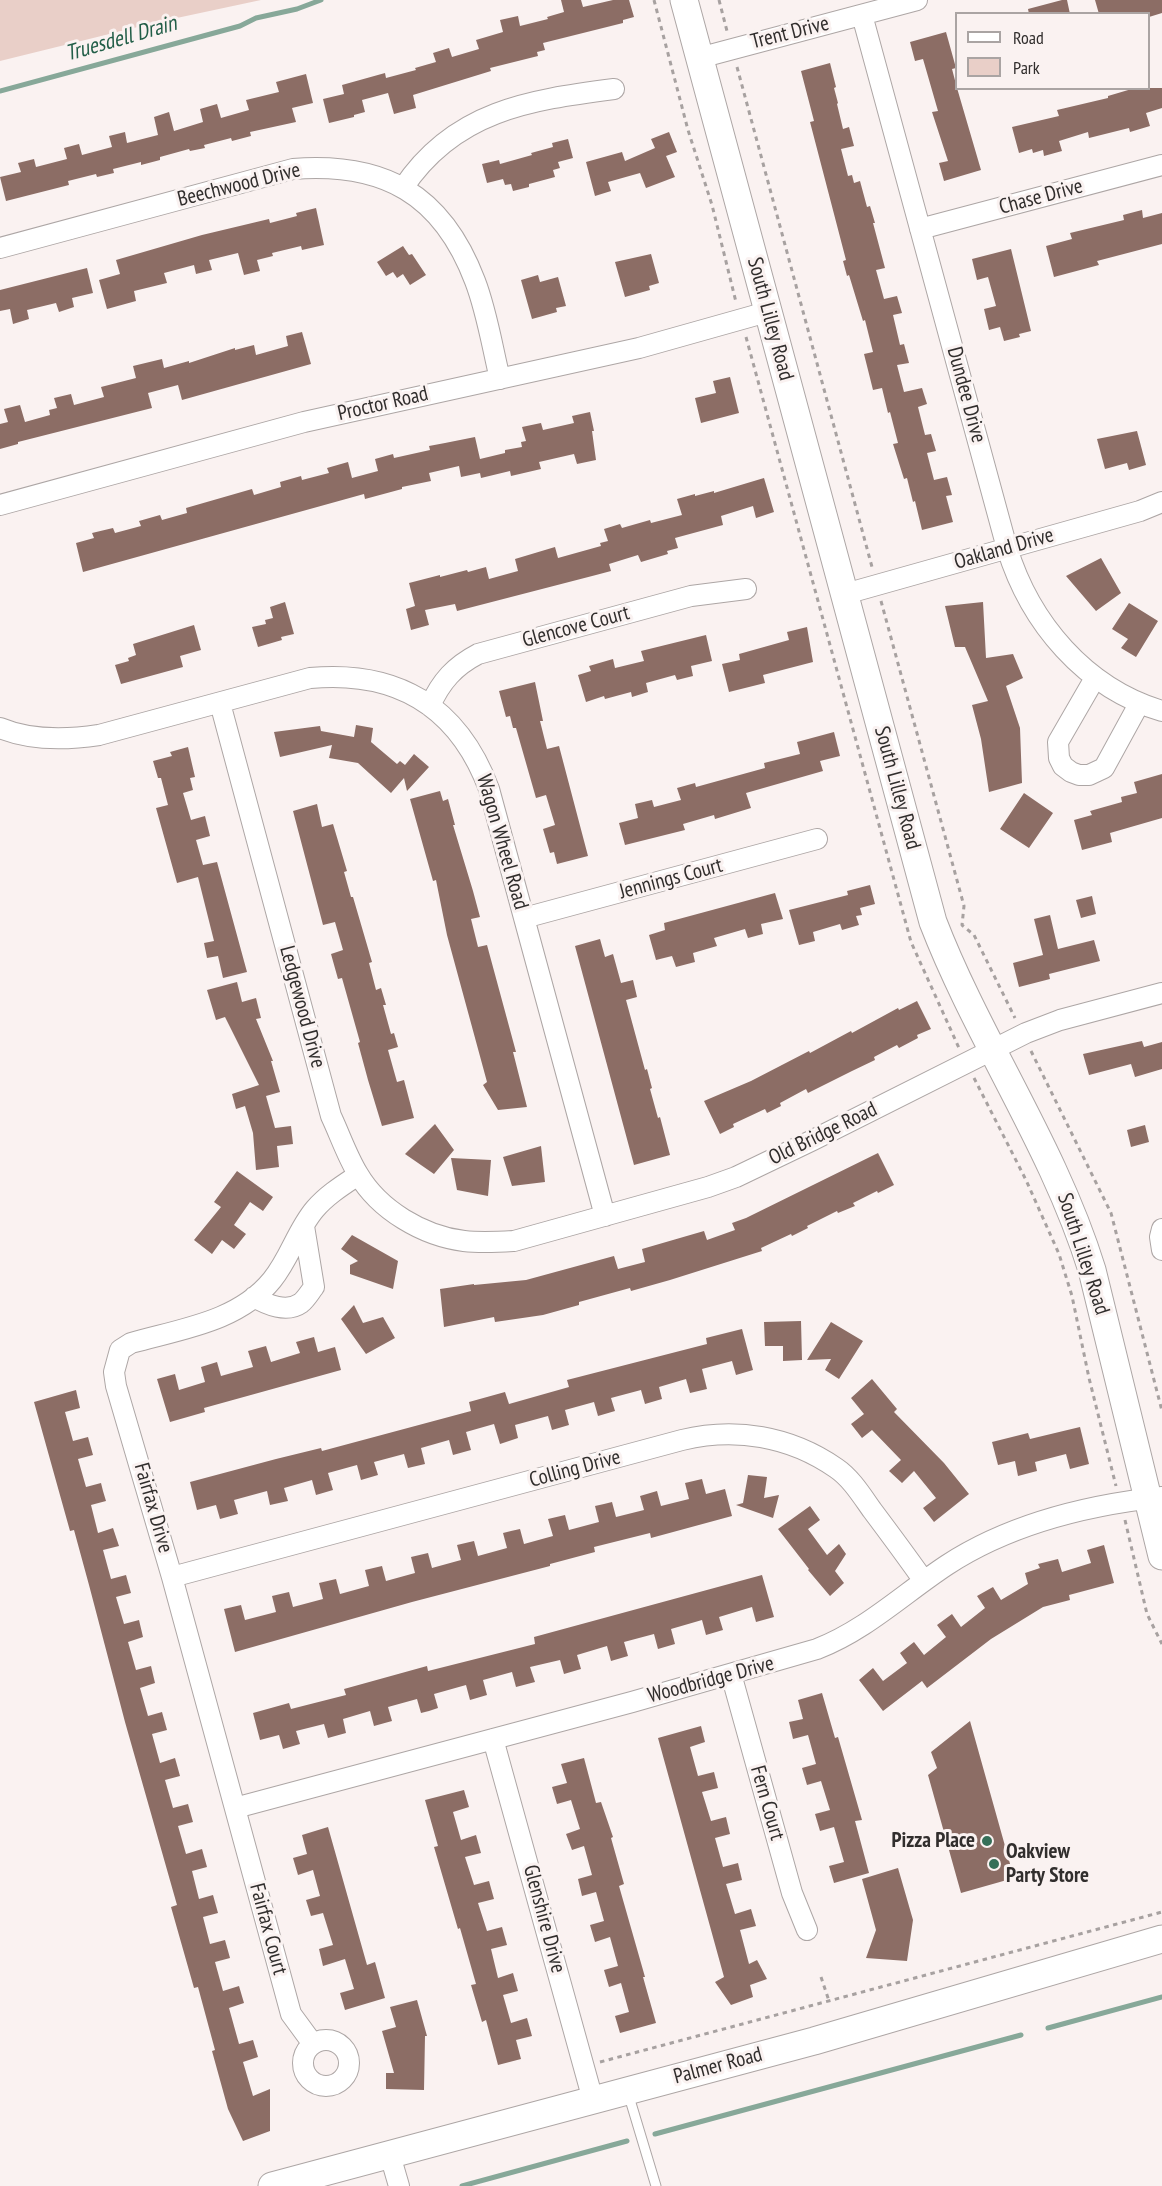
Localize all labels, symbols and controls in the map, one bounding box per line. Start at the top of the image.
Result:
water label: Truesdell Drain [62,11,180,67]
street label: Trent Drive [748,11,832,55]
legend [955,12,1150,90]
text: Road [1013,26,1044,49]
text: Park [1013,56,1040,79]
street label: Beechwood Drive [175,158,303,212]
street label: Chase Drive [996,174,1086,220]
street label: South Lilley Road [741,255,799,383]
street label: Dundee Drive [941,344,991,446]
street label: Proctor Road [335,381,431,427]
street label: Oakland Drive [951,523,1057,575]
street label: Glencove Court [520,601,632,653]
street label: South Lilley Road [868,724,926,852]
street label: Wagon Wheel Road [471,772,533,912]
street label: Jennings Court [617,853,725,905]
street label: Ledgewood Drive [274,943,330,1071]
street label: Old Bridge Road [765,1097,881,1171]
street label: South Lilley Road [1052,1190,1114,1318]
street label: Colling Drive [527,1445,623,1493]
street label: Fairfax Drive [128,1460,178,1556]
street label: Woodbridge Drive [645,1651,777,1709]
street label: Fern Court [744,1763,790,1843]
place label: Pizza Place [891,1828,975,1854]
marker: Pizza Place [980,1834,994,1848]
place label: Oakview Party Store [1006,1839,1089,1889]
marker: Oakview Party Store [987,1857,1001,1871]
street label: Glenshire Drive [517,1862,571,1976]
street label: Fairfax Court [244,1881,292,1977]
street label: Palmer Road [671,2042,765,2090]

